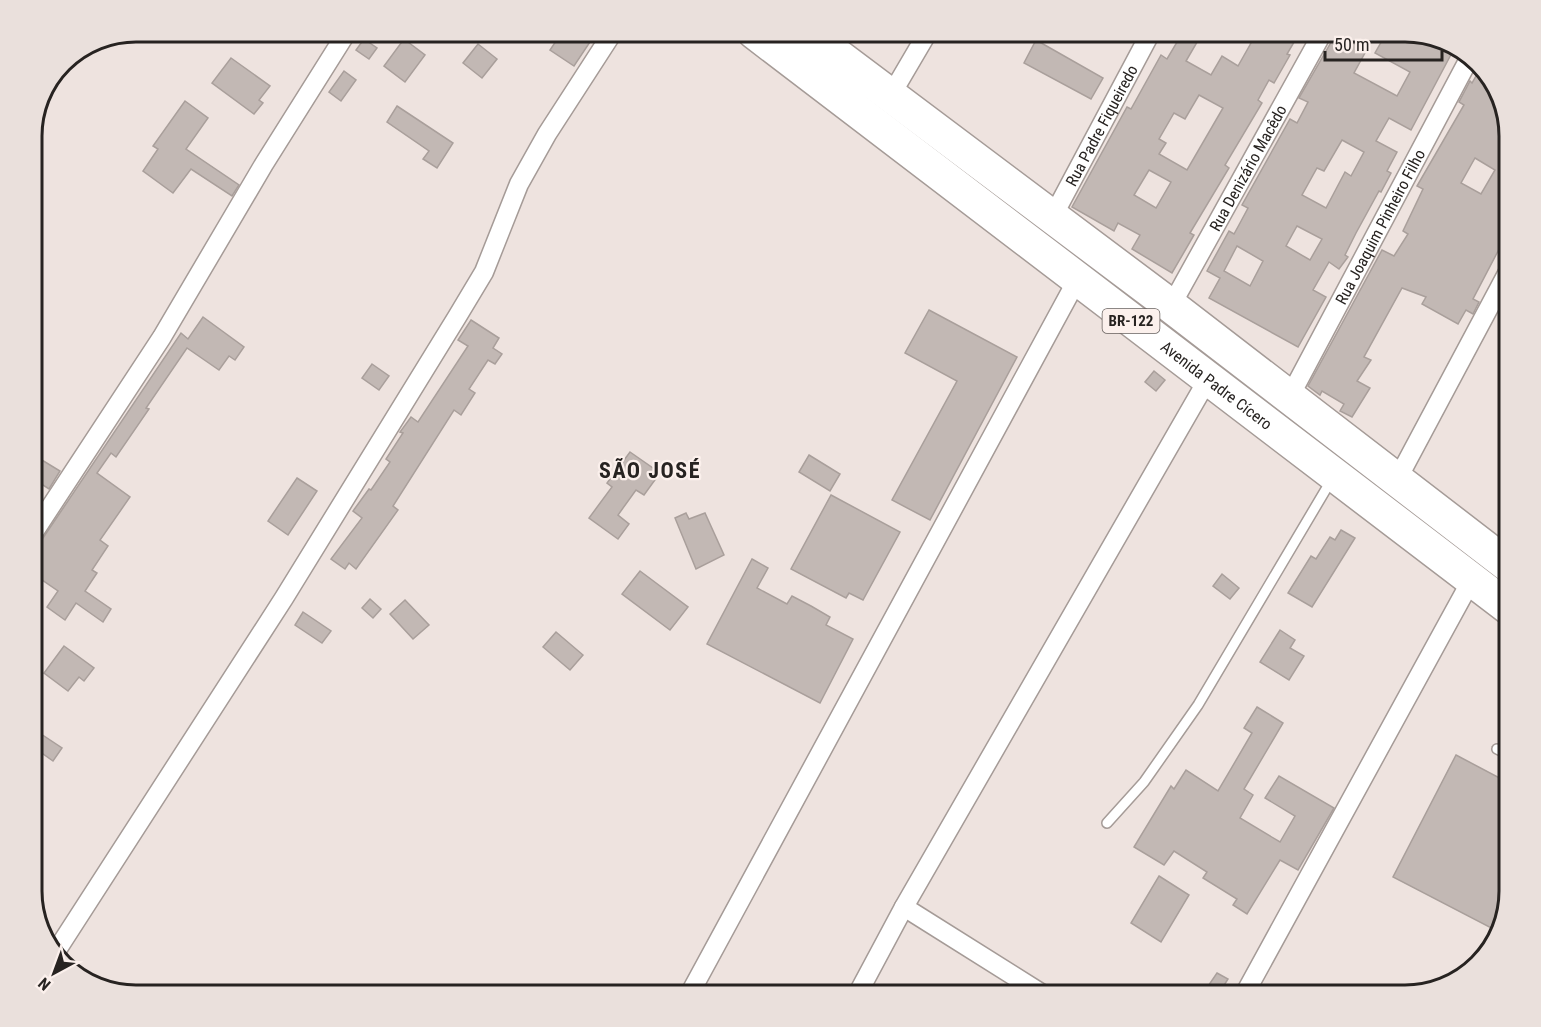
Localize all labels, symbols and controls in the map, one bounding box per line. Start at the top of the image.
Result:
scale bar [1325,24,1442,62]
text: 50 m [1334,34,1369,55]
street label: Rua Padre Fiqueiredo [1061,62,1141,189]
street label: Rua Denizário Macêdo [1205,101,1290,234]
street label: Rua Joaquim Pinheiro Filho [1331,146,1429,307]
road number: BR-122 [1102,309,1160,333]
street label: Avenida Padre Cícero [1157,337,1276,433]
district label: SÃO JOSÉ [599,458,701,483]
north arrow [24,943,84,1003]
text: N [35,974,54,994]

